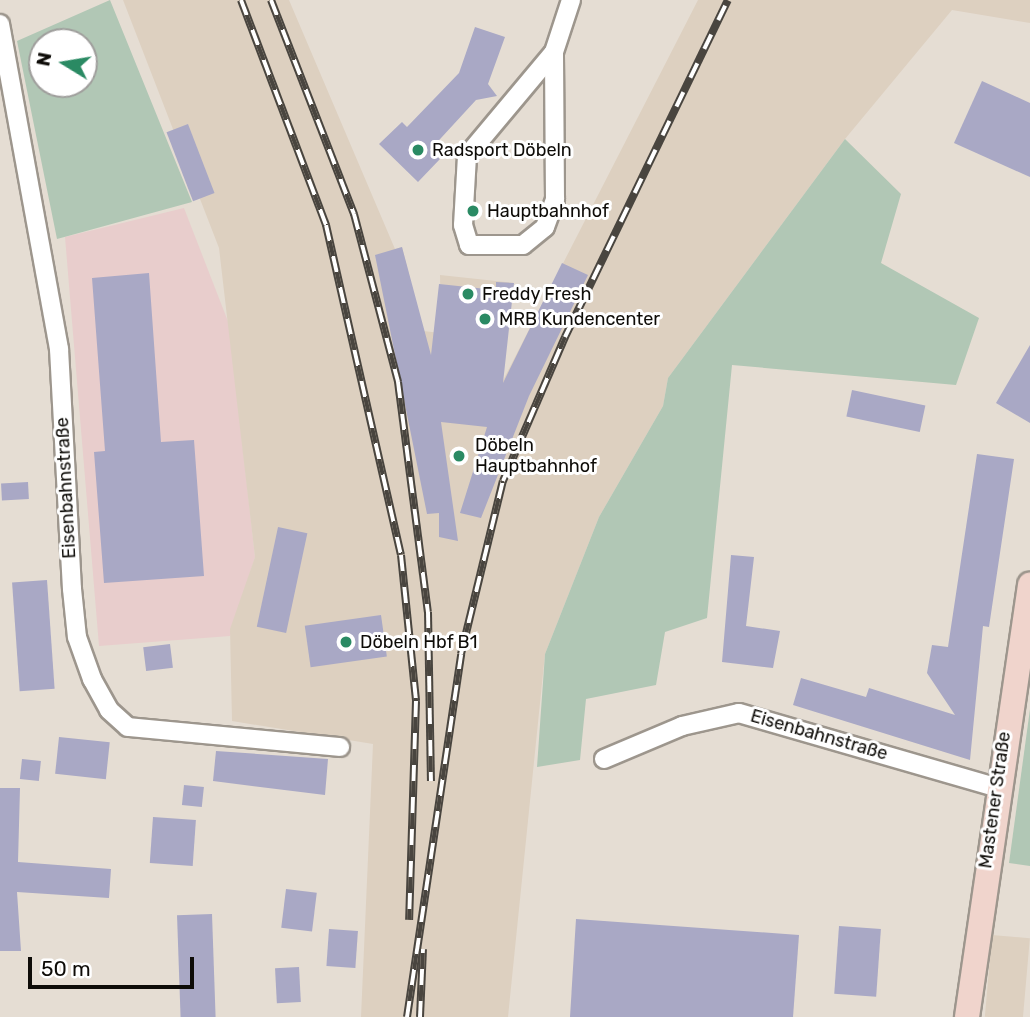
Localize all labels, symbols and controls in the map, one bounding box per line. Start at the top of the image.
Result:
north arrow [28,28,98,98]
text: N [31,50,56,68]
place label: Radsport Döbeln [432,139,572,161]
marker: Radsport Döbeln [410,142,426,158]
place label: Hauptbahnhof [487,200,609,222]
marker: Hauptbahnhof [465,203,481,219]
place label: Freddy Fresh [482,283,592,305]
marker: Freddy Fresh [460,286,476,302]
place label: MRB Kundencenter [499,308,660,330]
marker: MRB Kundencenter [477,311,493,327]
street label: Eisenbahnstraße [52,417,80,559]
place label: Döbeln Hauptbahnhof [475,435,597,478]
marker: Döbeln Hauptbahnhof [449,446,469,466]
place label: Döbeln Hbf B1 [360,631,478,653]
marker: Döbeln Hbf B1 [338,634,354,650]
street label: Eisenbahnstraße [748,705,890,765]
street label: Mastener Straße [975,730,1015,870]
scale bar [32,944,198,988]
text: 50 m [41,956,91,981]

